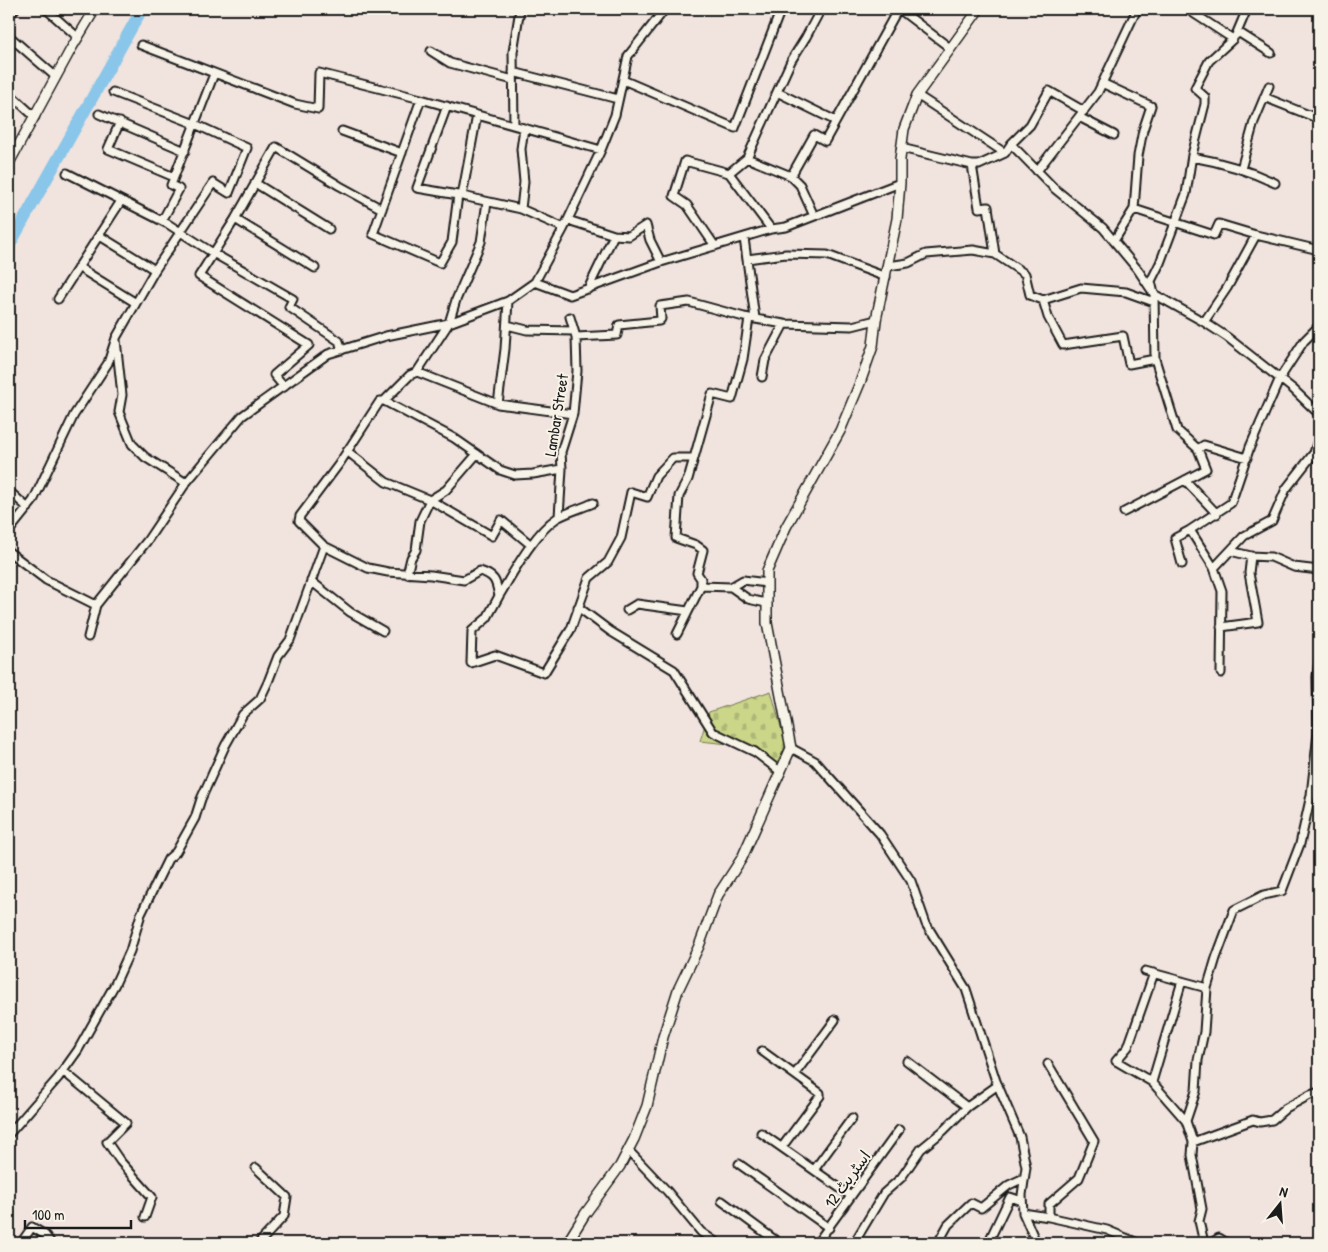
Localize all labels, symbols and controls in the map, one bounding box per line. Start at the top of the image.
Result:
street label: Lambar Street [539,372,573,458]
street label: اسٹریٹ 12 [819,1146,875,1212]
north arrow [1256,1180,1306,1230]
text: N [1278,1181,1291,1201]
scale bar [25,1197,131,1229]
text: 100 m [32,1204,65,1225]

